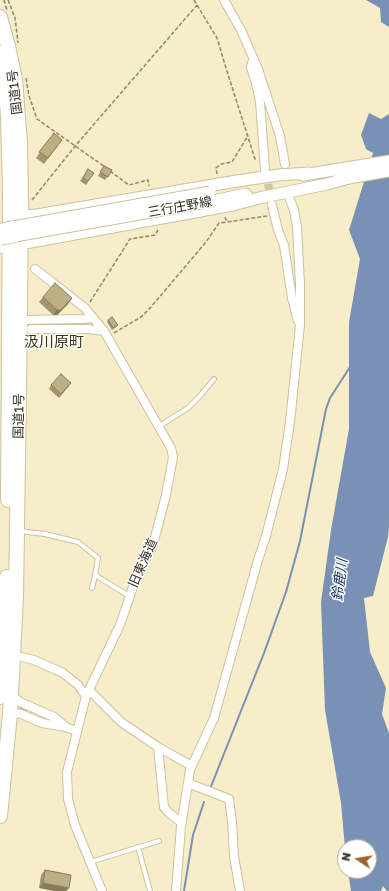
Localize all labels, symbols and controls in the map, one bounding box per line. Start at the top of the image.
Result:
street label: 国道1号 [4,69,26,115]
street label: 三行庄野線 [147,194,213,220]
district label: 汲川原町 [24,333,84,351]
street label: 国道1号 [11,393,27,439]
street label: 旧東海道 [125,536,161,590]
water label: 鈴鹿川 [329,558,351,602]
north arrow [337,839,377,879]
text: N [339,851,353,862]

